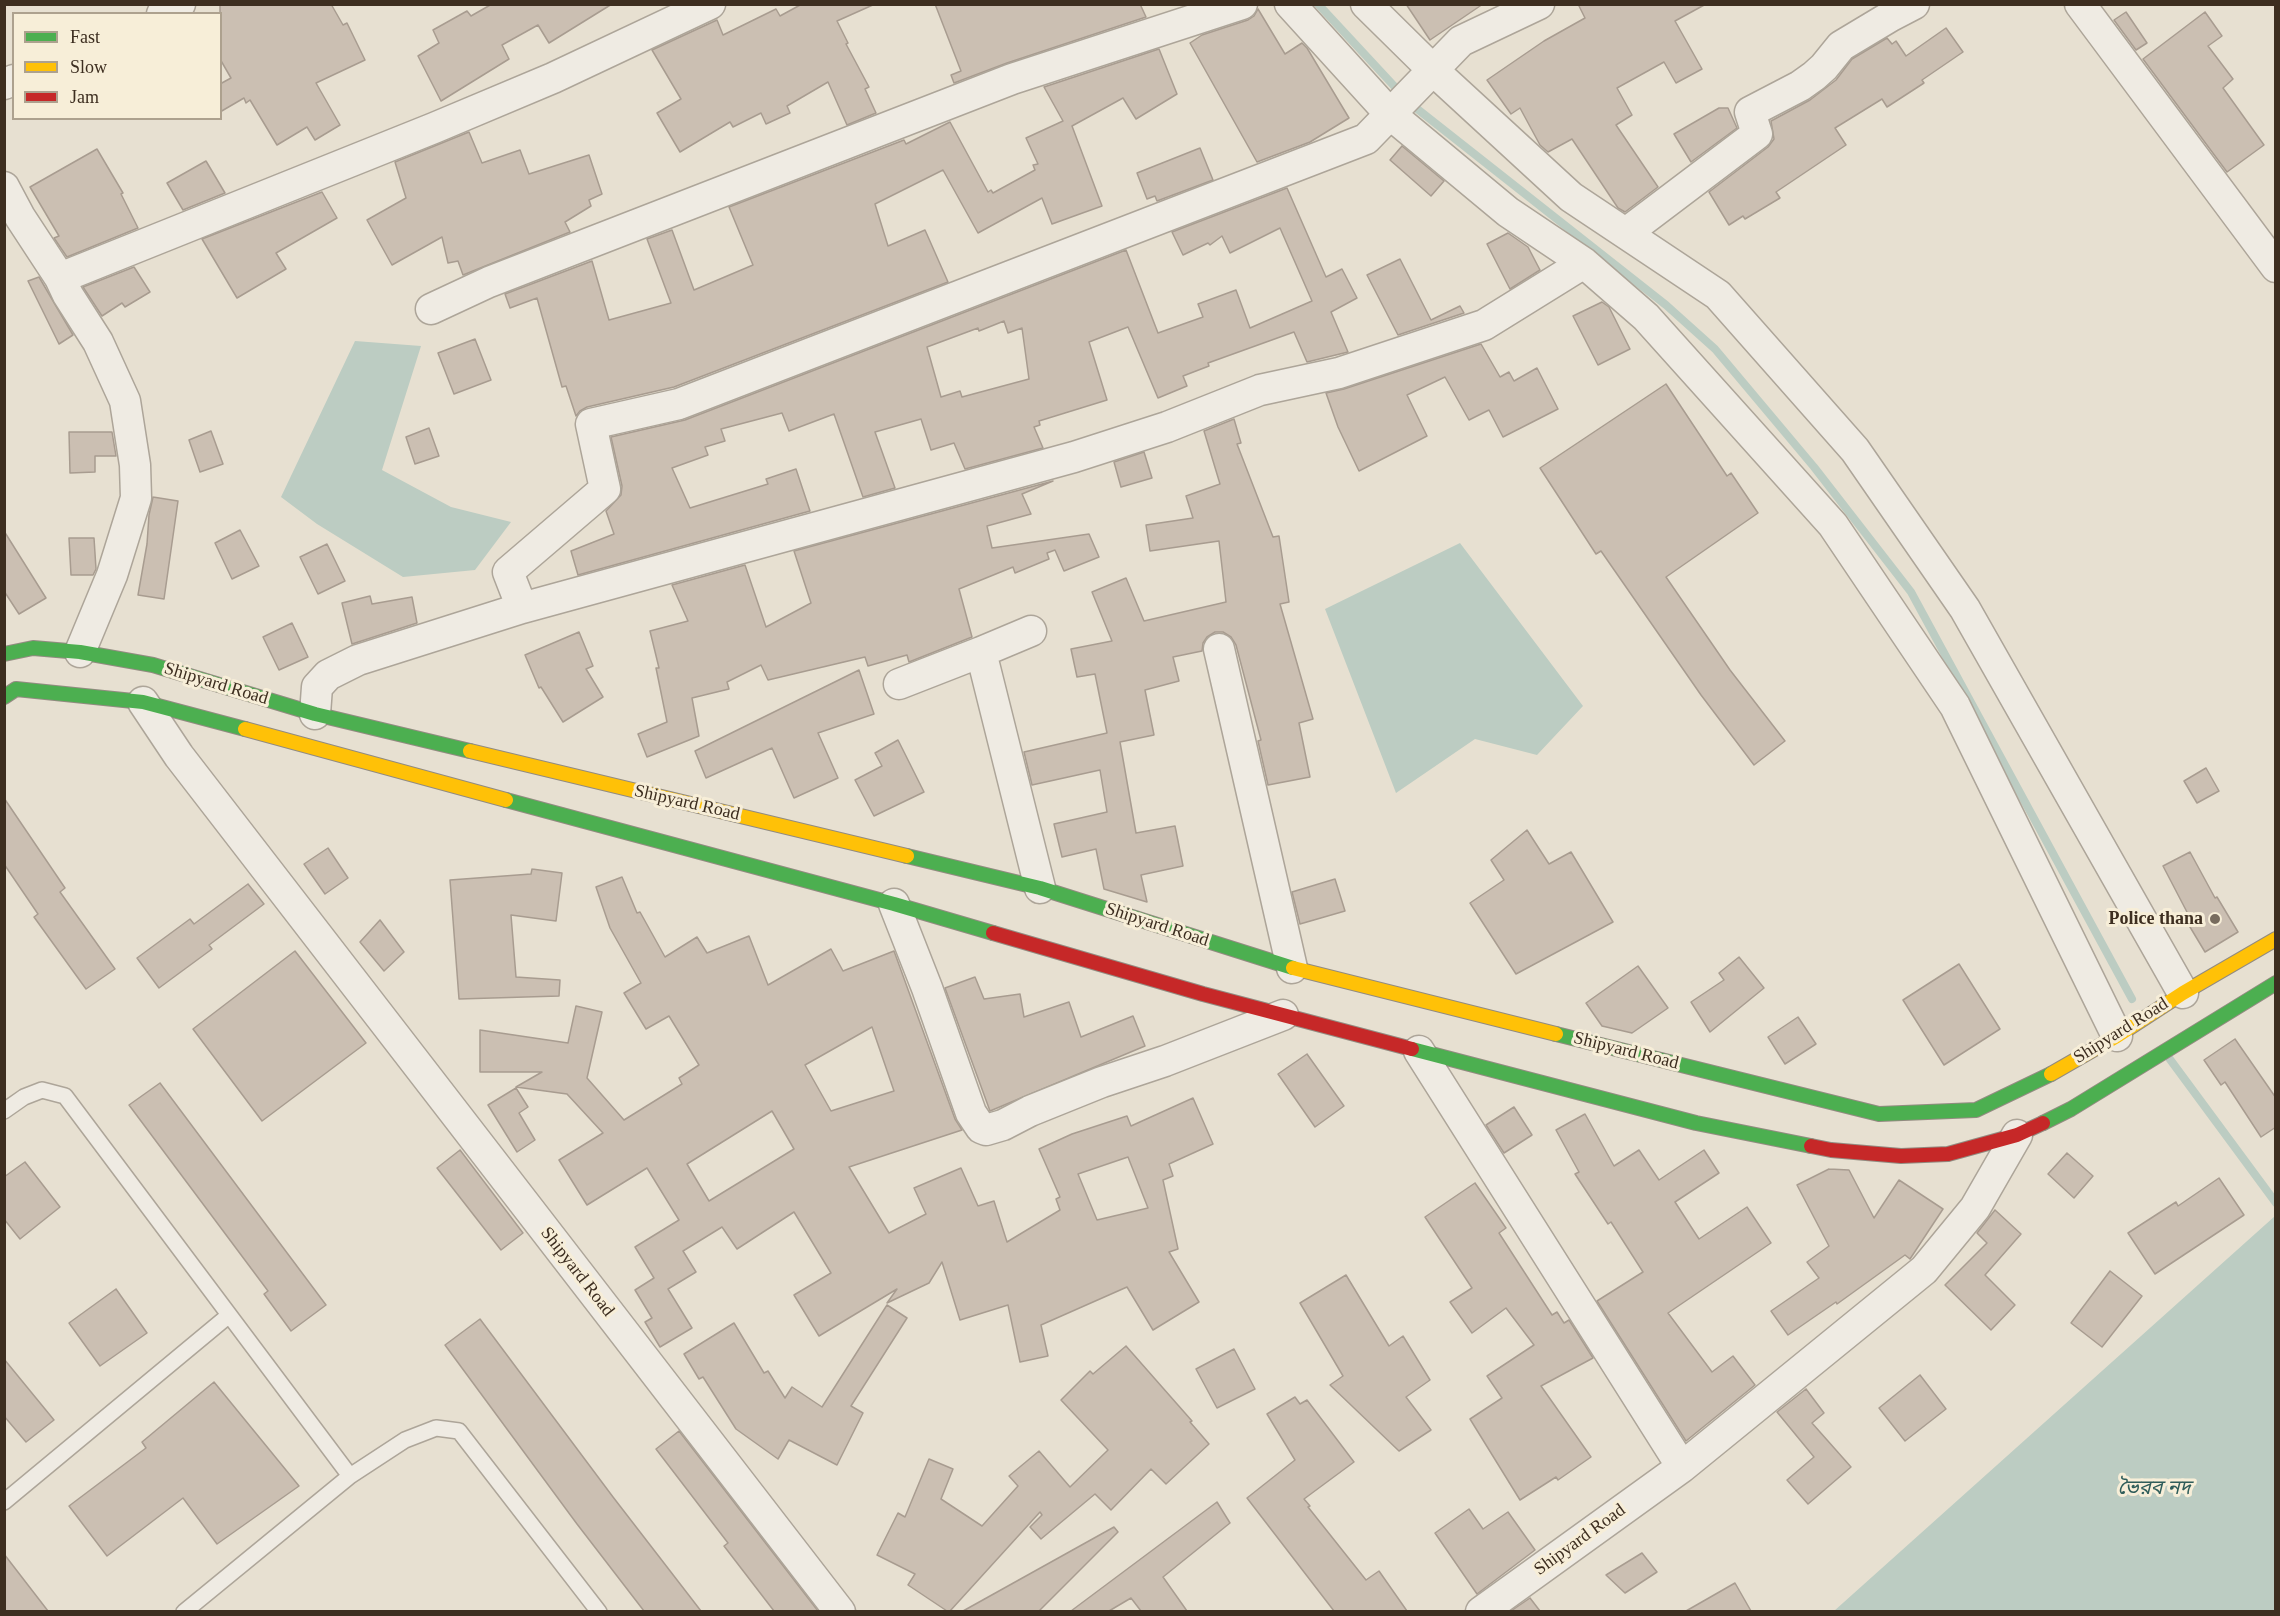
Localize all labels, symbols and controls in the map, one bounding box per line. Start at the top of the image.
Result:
legend [12,12,222,120]
text: Fast [70,27,100,47]
text: Slow [70,57,107,77]
text: Jam [70,87,99,107]
street label: Shipyard Road [161,658,271,710]
street label: Shipyard Road [632,780,742,826]
street label: Shipyard Road [1103,898,1211,952]
place label: Police thana [2109,908,2203,930]
marker: Police thana [2208,912,2222,926]
street label: Shipyard Road [2070,993,2172,1069]
street label: Shipyard Road [1571,1028,1681,1074]
street label: Shipyard Road [535,1223,619,1321]
water label: ভৈরব নদ [2117,1477,2191,1501]
street label: Shipyard Road [1530,1500,1630,1580]

